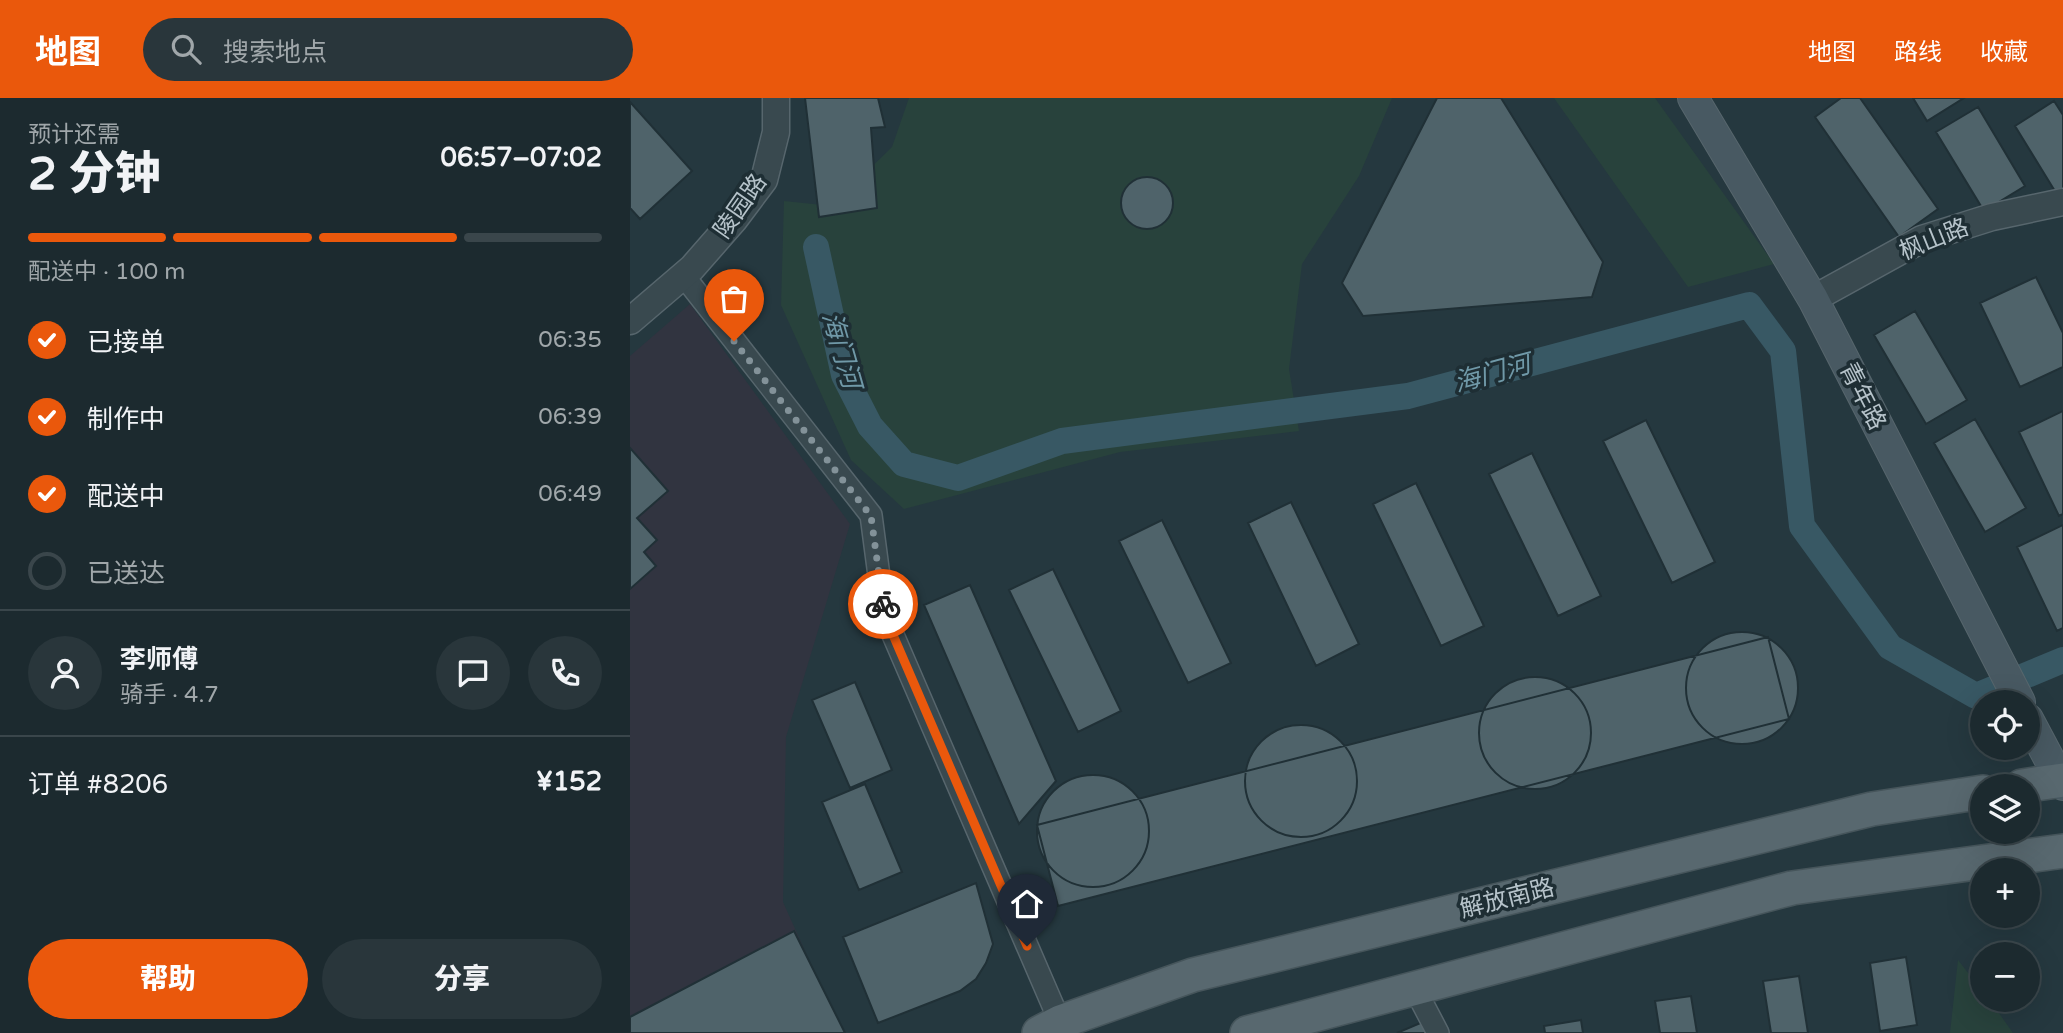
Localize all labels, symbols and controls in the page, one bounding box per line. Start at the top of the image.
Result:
search box [143,18,633,81]
icon: search [167,30,205,68]
text: 地图 [35,33,101,72]
text: 搜索地点 [223,37,327,68]
text: 地图 [1808,38,1856,67]
text: 路线 [1894,38,1942,67]
text: 收藏 [1980,38,2028,67]
text: 预计还需 [28,121,120,149]
text: 06:57–07:02 [441,142,602,173]
text: 2 分钟 [28,147,161,202]
street label: 陵园路 [708,168,773,244]
street label: 枫山路 [1895,213,1973,266]
text: 配送中 · 100 m [28,258,185,286]
pin [704,269,764,341]
icon: bag [715,280,753,318]
water label: 海门河 [816,308,869,397]
icon: check [28,321,66,359]
text: 06:35 [538,326,602,354]
text: 已接单 [87,327,165,358]
water label: 海门河 [1450,347,1539,399]
street label: 青年路 [1833,358,1892,435]
icon: check [28,398,66,436]
text: 06:39 [538,403,602,431]
text: 制作中 [87,404,165,435]
icon: check [28,475,66,513]
text: 06:49 [538,480,602,508]
text: 配送中 [87,481,165,512]
text: 已送达 [87,558,165,589]
courier [848,569,918,639]
icon: bike [864,585,902,623]
button: person [28,636,102,710]
button: chat [436,636,510,710]
button: phone [528,636,602,710]
text: 李师傅 [120,644,198,675]
text: 骑手 · 4.7 [120,681,219,709]
map controls [1970,690,2040,1012]
button: locate [1970,690,2040,760]
text: ¥152 [536,766,602,797]
text: 订单 #8206 [28,769,168,800]
button: layers [1970,774,2040,844]
button: + [1970,858,2040,928]
street label: 解放南路 [1457,873,1557,924]
pin [997,874,1057,946]
icon: home [1008,885,1046,923]
button: 帮助 [28,939,308,1019]
button: 分享 [322,939,602,1019]
button: − [1970,942,2040,1012]

